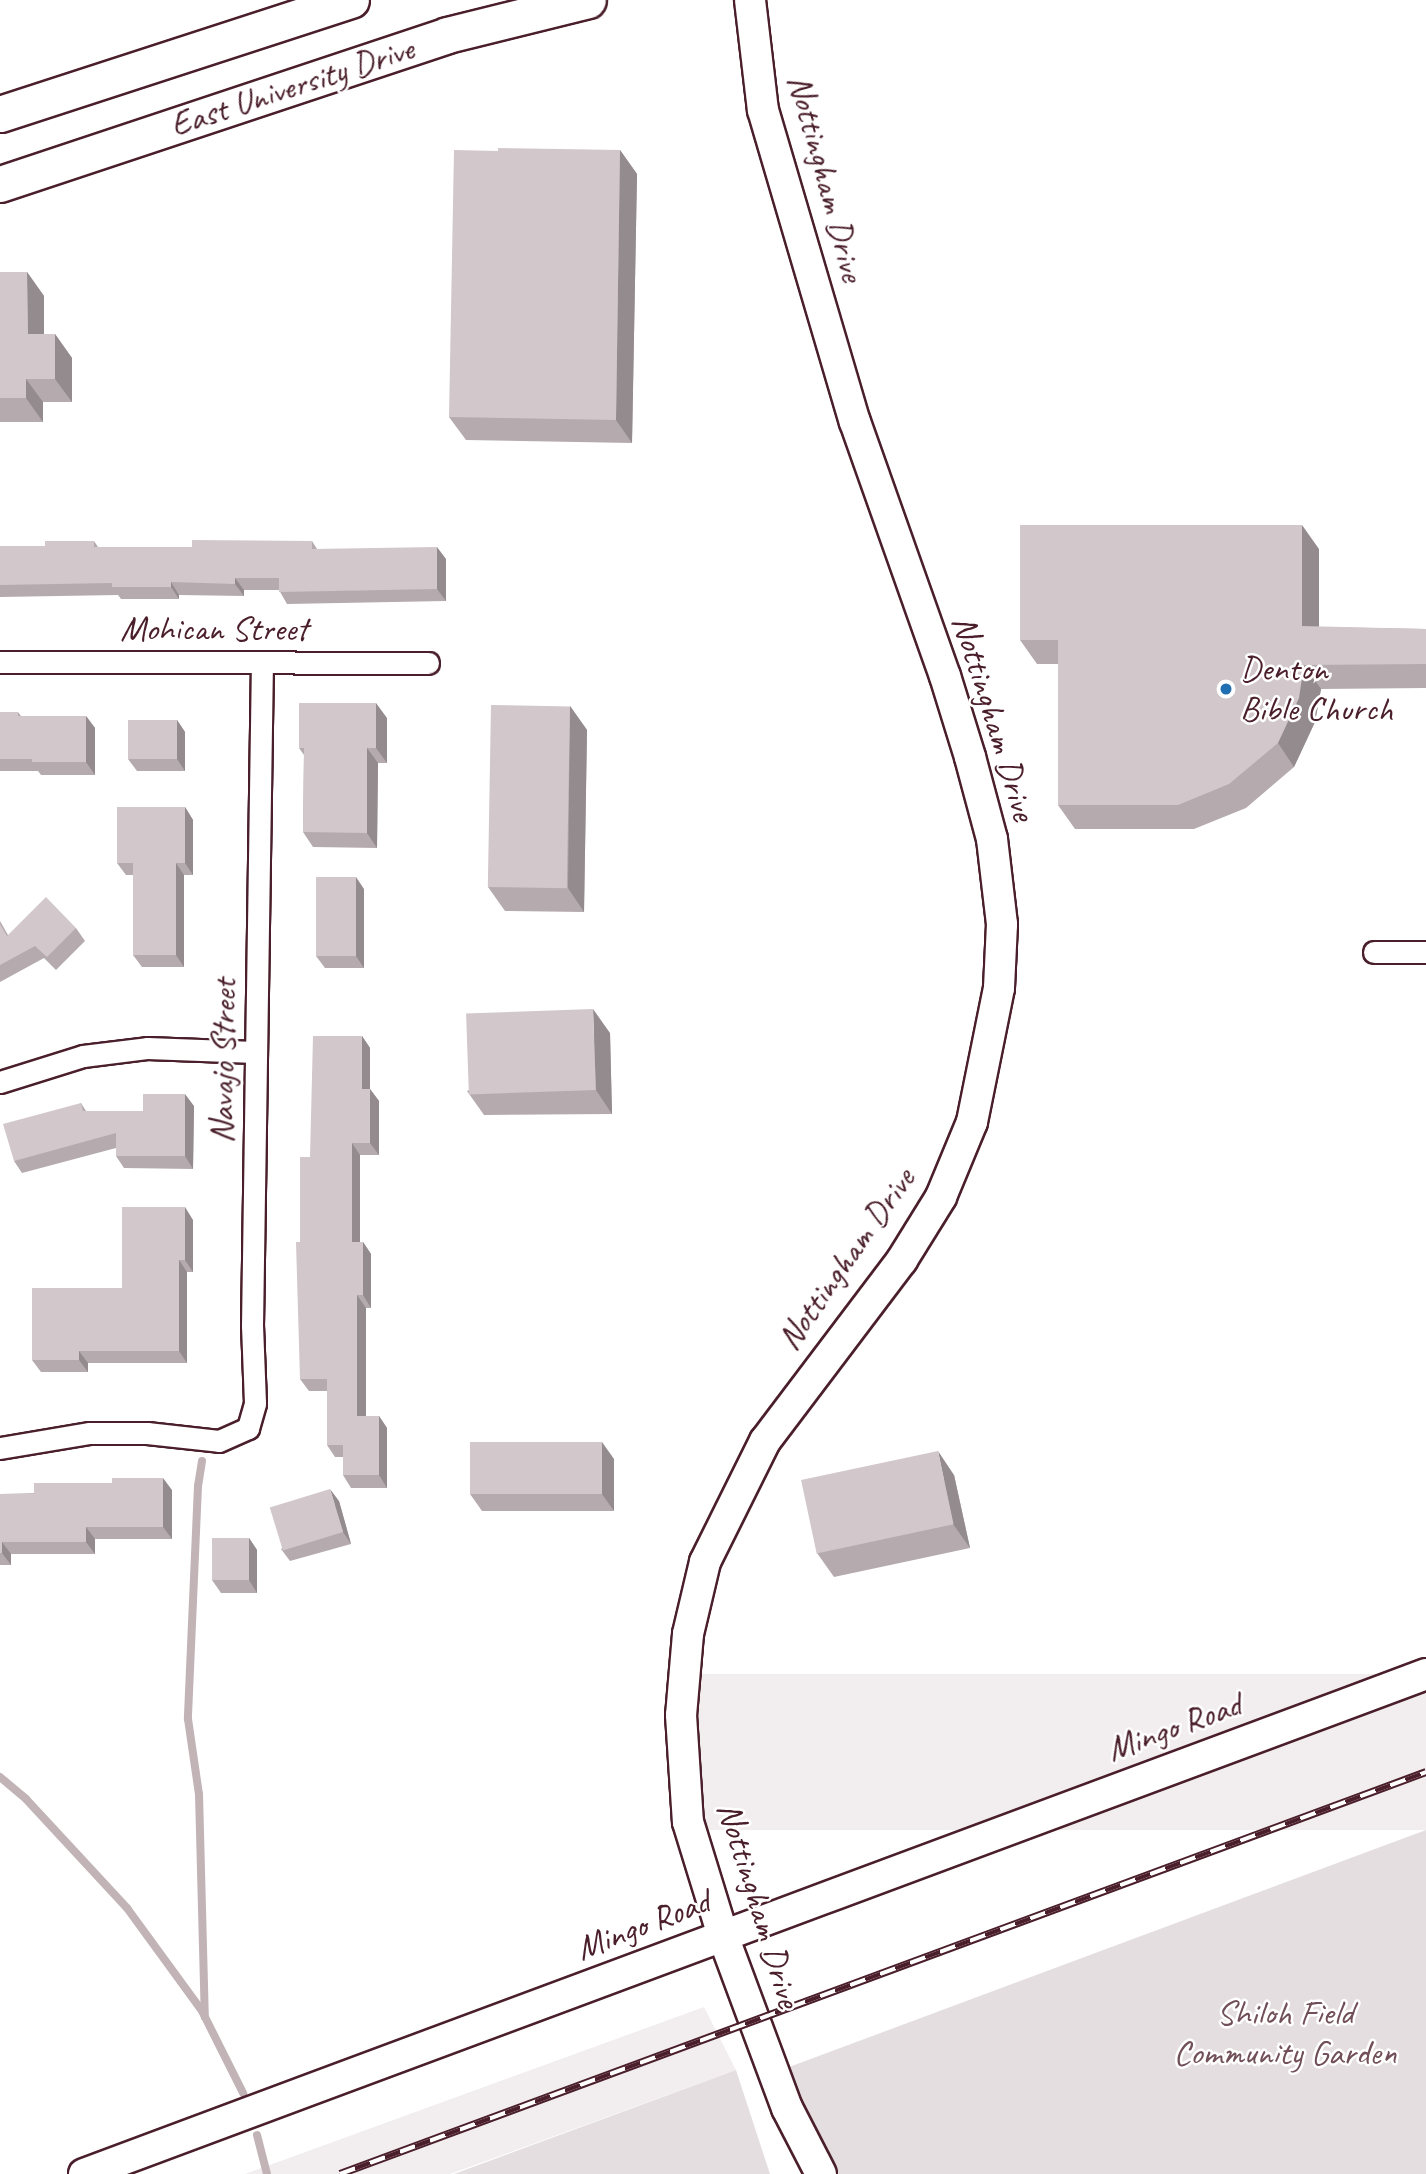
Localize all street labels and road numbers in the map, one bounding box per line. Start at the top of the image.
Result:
street label: East University Drive [165,28,419,146]
street label: Nottingham Drive [778,70,874,286]
street label: Mohican Street [120,608,308,650]
street label: Nottingham Drive [943,610,1045,826]
street label: Navajo Street [201,978,245,1144]
street label: Nottingham Drive [768,1160,924,1358]
street label: Mingo Road [1101,1683,1247,1771]
street label: Nottingham Drive [708,1797,810,2013]
street label: Mingo Road [570,1880,716,1970]

